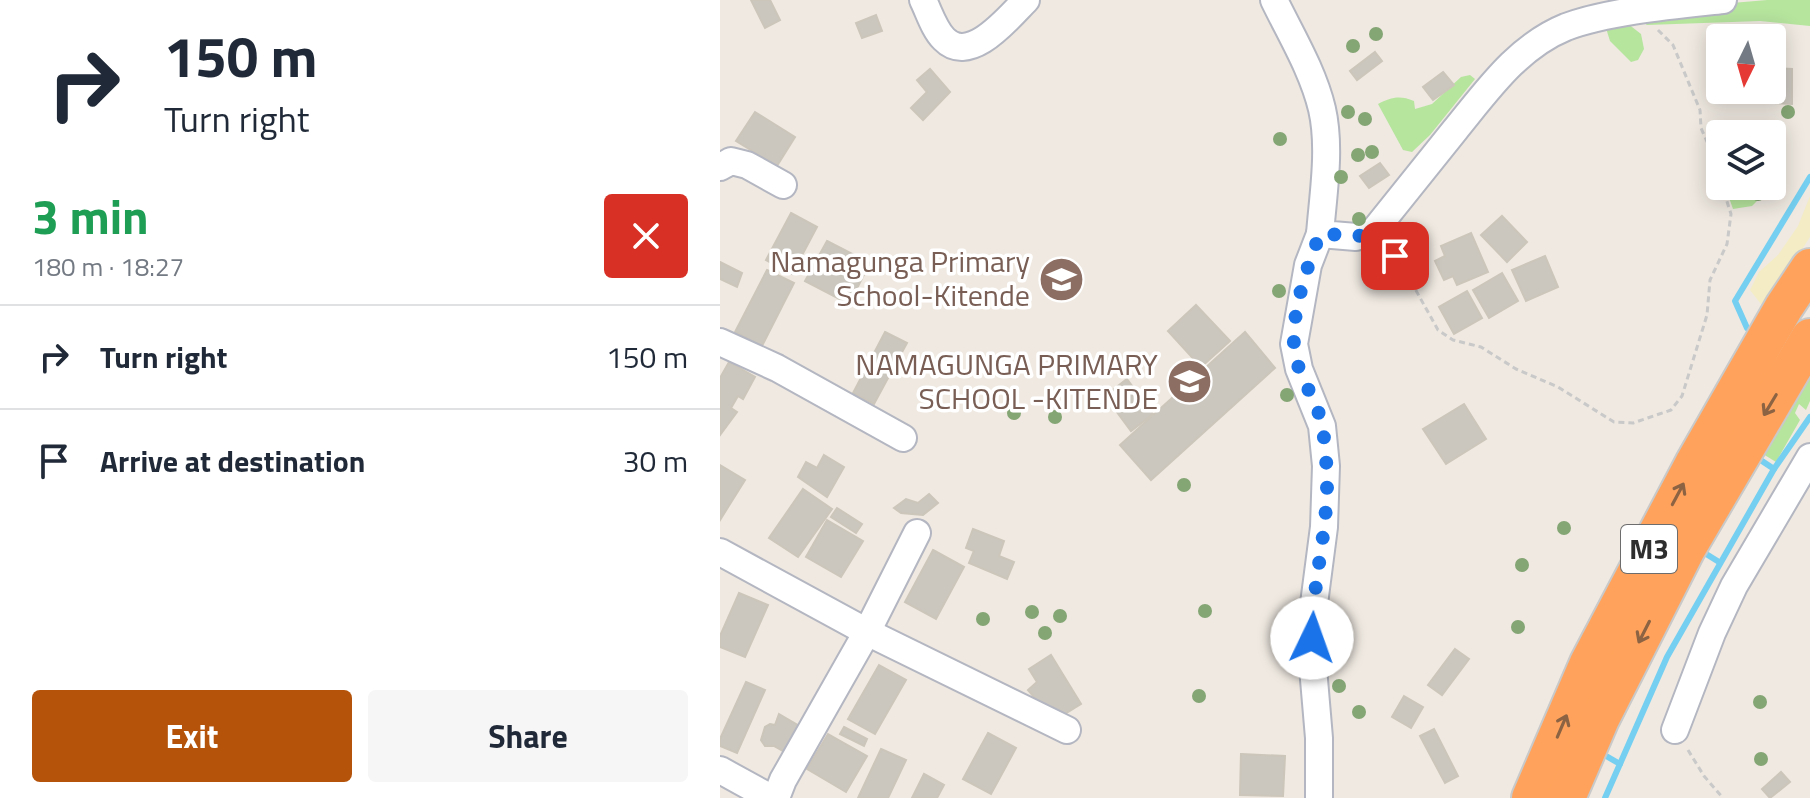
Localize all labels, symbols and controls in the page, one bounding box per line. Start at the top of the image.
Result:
text: 150 m [164,14,317,99]
north arrow [1706,24,1786,104]
map controls [1706,24,1786,200]
icon: right [32,32,136,136]
text: Turn right [164,91,309,146]
button: layers [1706,120,1786,200]
text: 3 min [32,180,149,253]
button: close [604,194,688,278]
pin [1361,222,1429,290]
icon: arrive [1373,234,1417,278]
place label: Namagunga Primary School-Kitende [770,238,1030,318]
text: 180 m · 18:27 [32,247,184,286]
school or university icon: Namagunga Primary School-Kitende [1037,255,1085,303]
text: Turn right [100,334,228,380]
text: 150 m [606,334,688,380]
icon: right [32,335,76,379]
place label: NAMAGUNGA PRIMARY SCHOOL -KITENDE [855,341,1158,421]
school or university icon: NAMAGUNGA PRIMARY SCHOOL -KITENDE [1165,358,1213,406]
one-way arrow [1762,393,1778,416]
text: Arrive at destination [100,438,365,484]
text: 30 m [623,438,688,484]
icon: arrive [32,439,76,483]
one-way arrow [1671,483,1687,506]
road number: M3 [1621,525,1677,573]
position arrow [1270,596,1354,680]
one-way arrow [1636,620,1651,644]
button: Exit [32,690,352,782]
button: Share [368,690,688,782]
one-way arrow [1555,715,1570,739]

